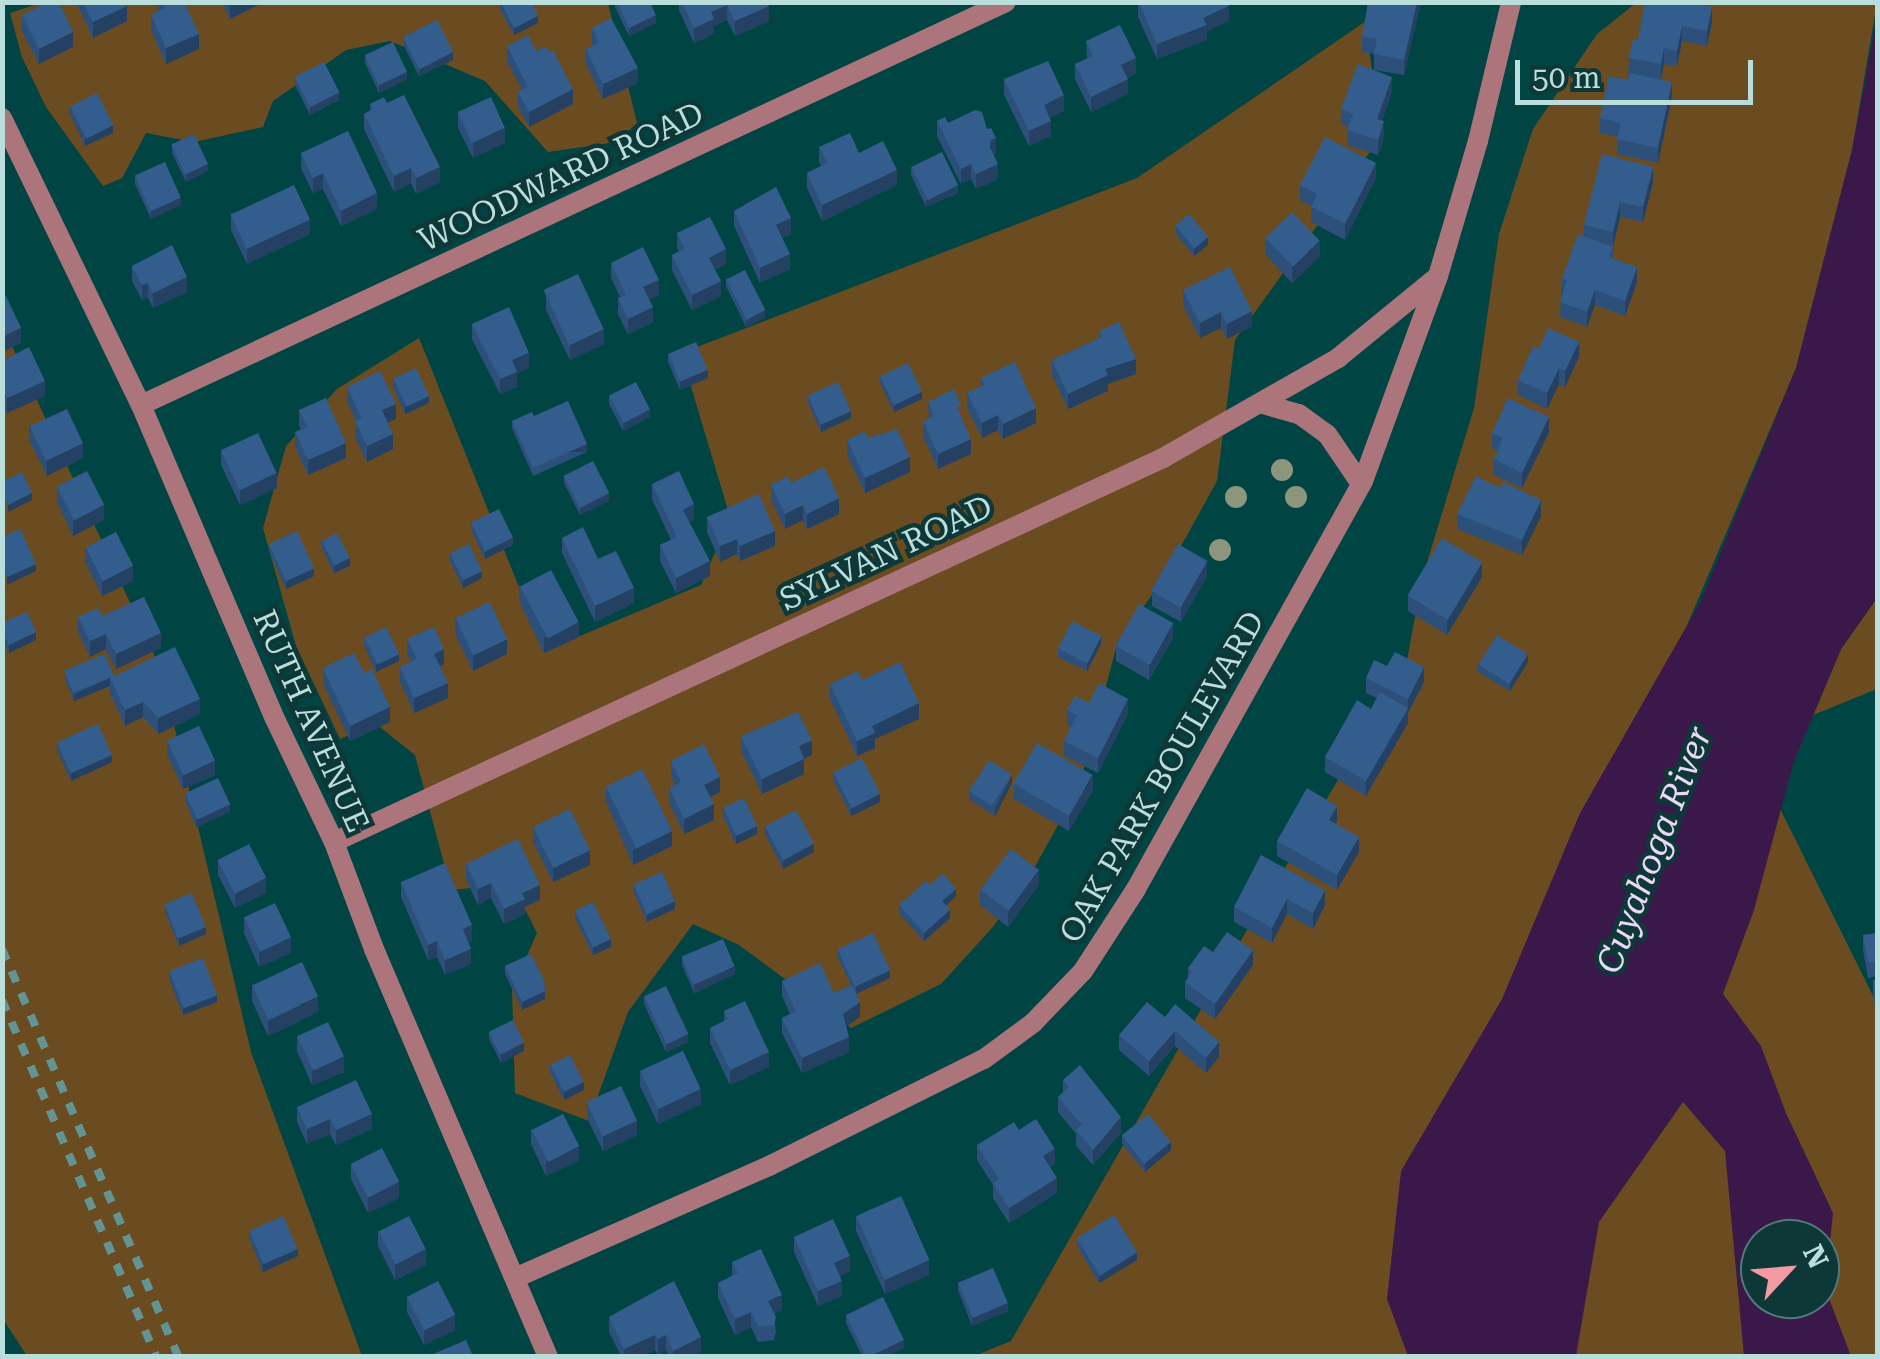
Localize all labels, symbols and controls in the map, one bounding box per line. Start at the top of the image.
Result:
scale bar [1520,40,1758,102]
text: 50 m [1532,60,1601,95]
street label: WOODWARD ROAD [412,94,710,260]
street label: SYLVAN ROAD [774,487,998,619]
street label: RUTH AVENUE [245,604,377,838]
street label: OAK PARK BOULEVARD [1051,605,1273,949]
water label: Cuyahoga River [1589,720,1721,980]
north arrow [1740,1219,1840,1319]
text: N [1796,1240,1835,1273]

